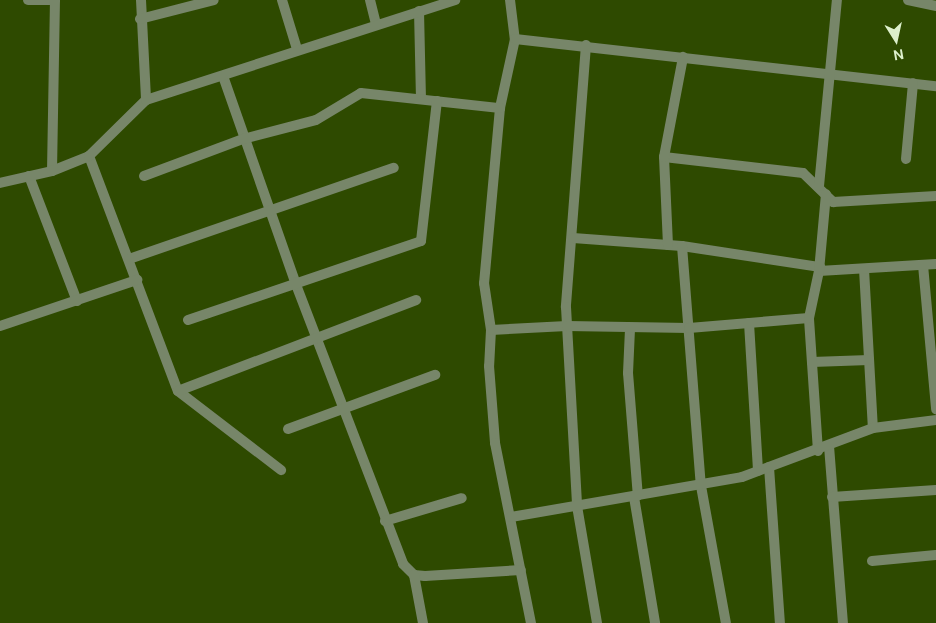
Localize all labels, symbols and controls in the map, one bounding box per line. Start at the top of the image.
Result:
north arrow [871,15,921,65]
text: N [892,45,905,65]

